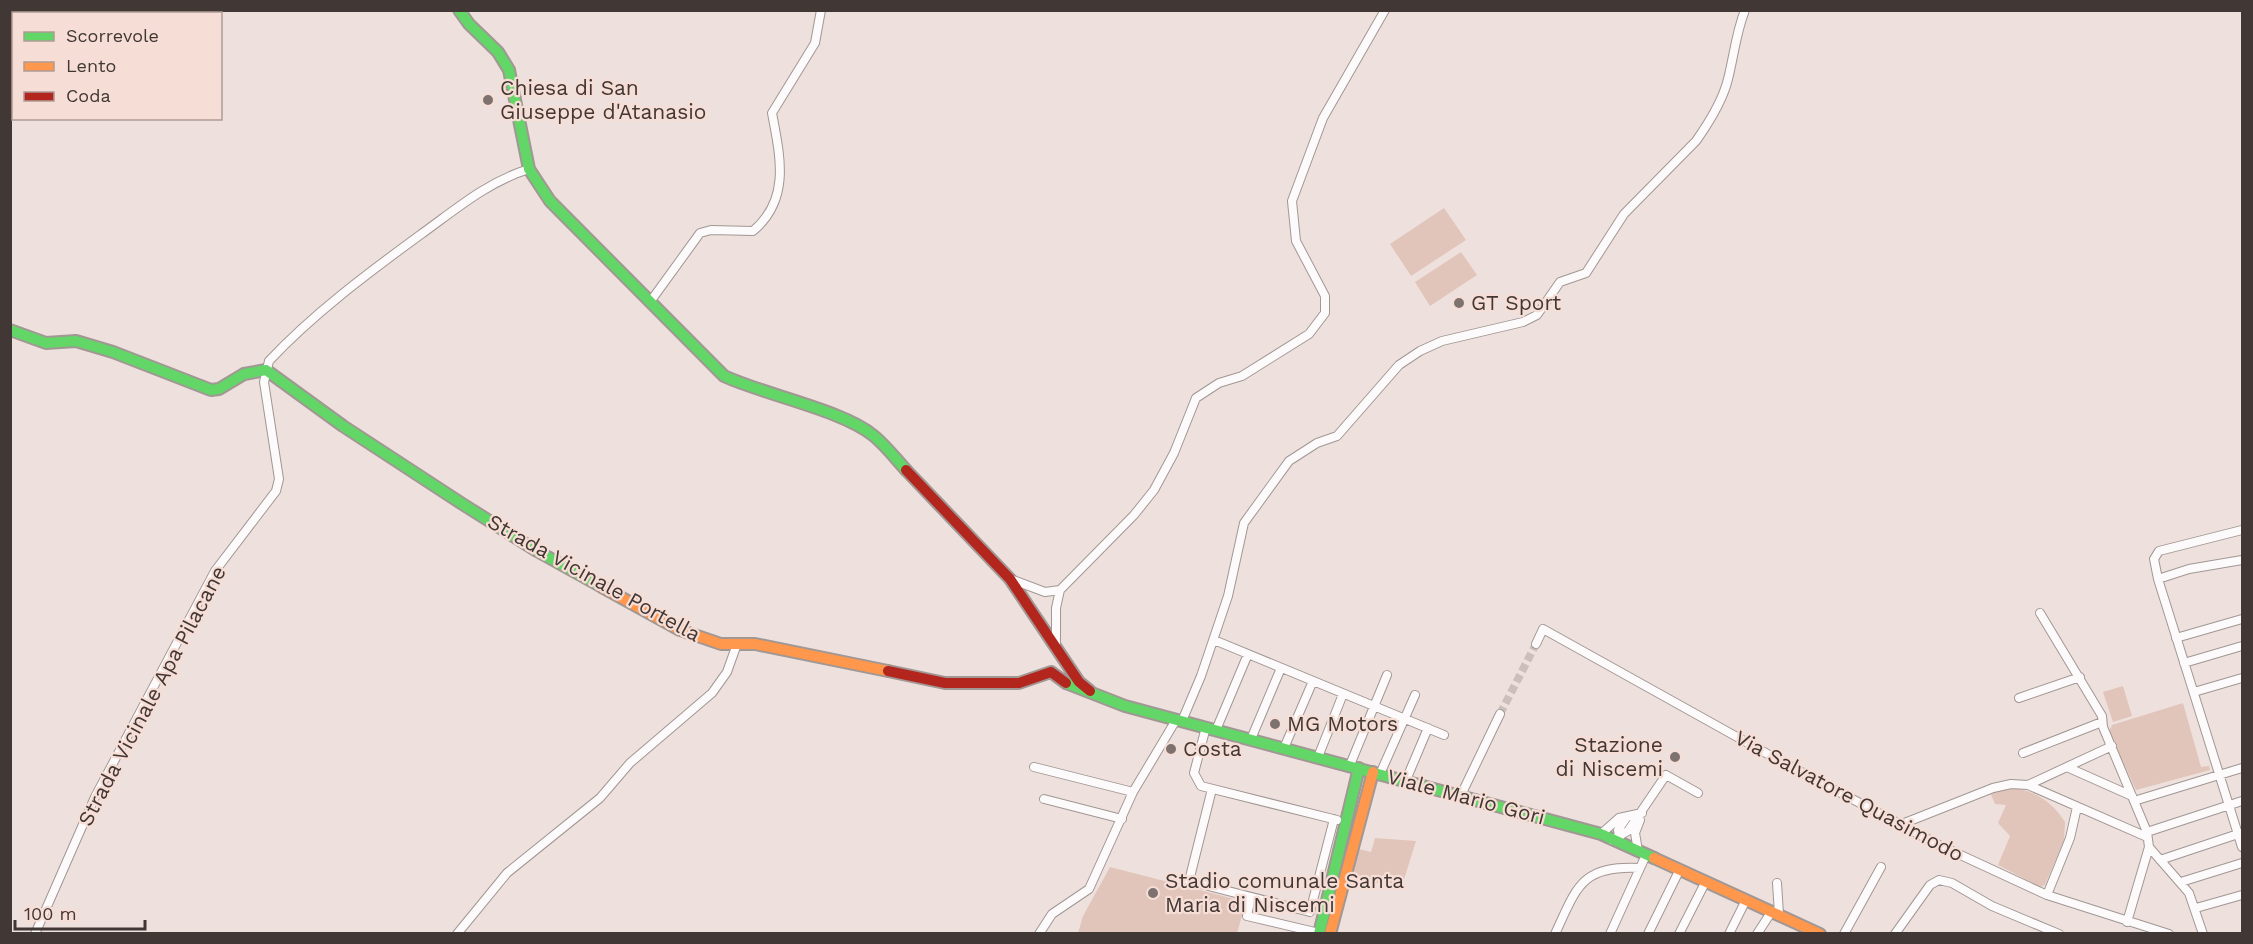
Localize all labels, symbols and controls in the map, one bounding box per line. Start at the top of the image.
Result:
legend [12,12,222,120]
text: Scorrevole [66,25,159,46]
text: Lento [66,55,116,76]
place label: Chiesa di San Giuseppe d'Atanasio [500,75,706,124]
text: Coda [66,85,111,106]
marker: Chiesa di San Giuseppe d'Atanasio [481,93,495,107]
place label: GT Sport [1471,290,1561,315]
marker: GT Sport [1452,296,1466,310]
street label: Strada Vicinale Portella [483,509,705,647]
street label: Strada Vicinale Apa Pilacane [72,562,231,830]
place label: MG Motors [1287,711,1398,736]
marker: MG Motors [1268,717,1282,731]
street label: Via Salvatore Quasimodo [1731,725,1968,867]
place label: Stazione di Niscemi [1556,732,1663,781]
place label: Costa [1183,736,1242,761]
marker: Costa [1164,742,1178,756]
marker: Stazione di Niscemi [1668,750,1682,764]
street label: Viale Mario Gori [1384,763,1548,830]
place label: Stadio comunale Santa Maria di Niscemi [1165,868,1404,917]
marker: Stadio comunale Santa Maria di Niscemi [1146,886,1160,900]
scale bar [15,893,146,931]
text: 100 m [24,903,77,924]

